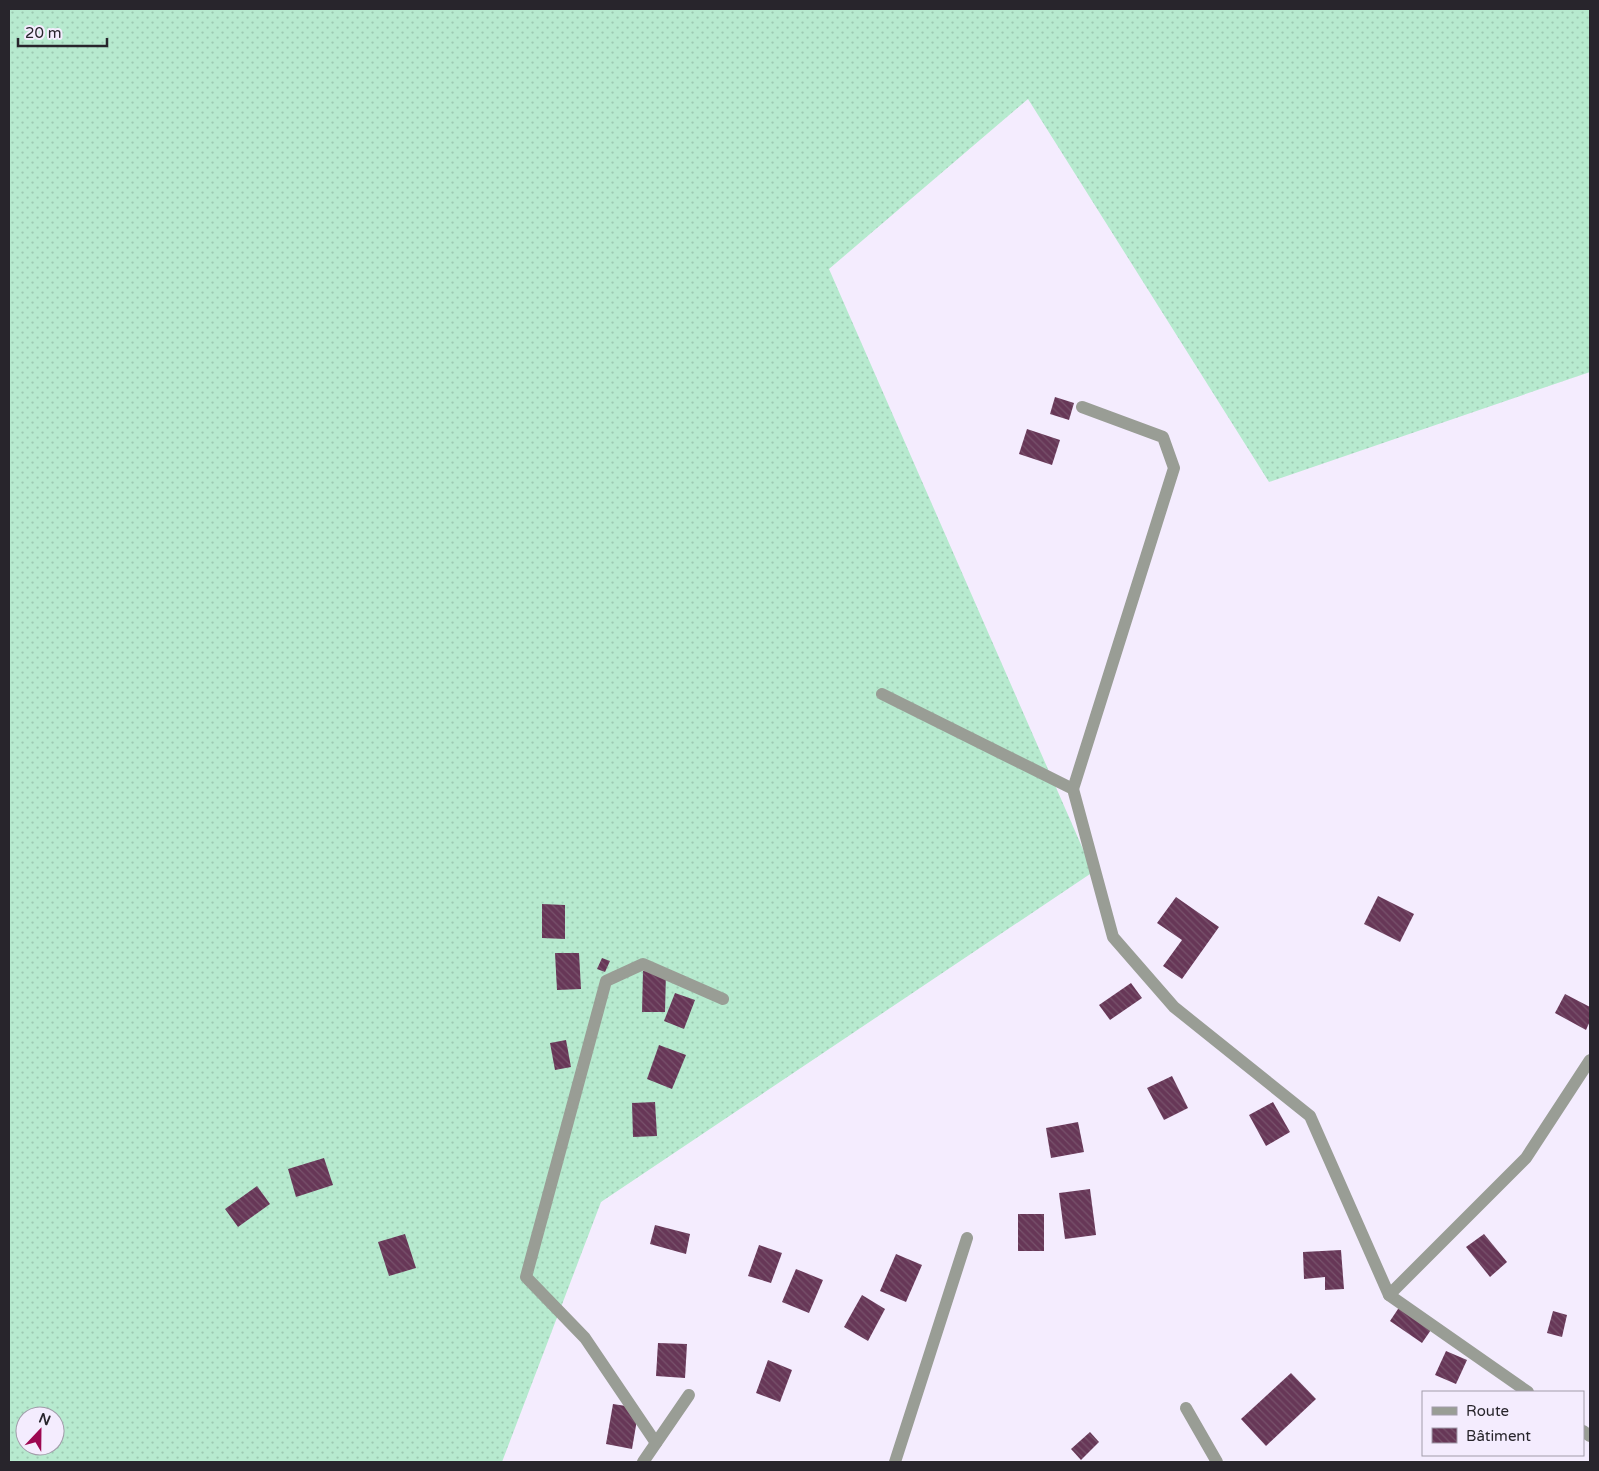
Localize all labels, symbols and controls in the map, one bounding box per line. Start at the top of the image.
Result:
scale bar [18,15,106,47]
text: 20 m [25,24,62,42]
legend [1422,1391,1584,1456]
text: Route [1466,1402,1509,1420]
north arrow [15,1406,65,1456]
text: N [36,1409,53,1429]
text: Bâtiment [1466,1427,1531,1445]

